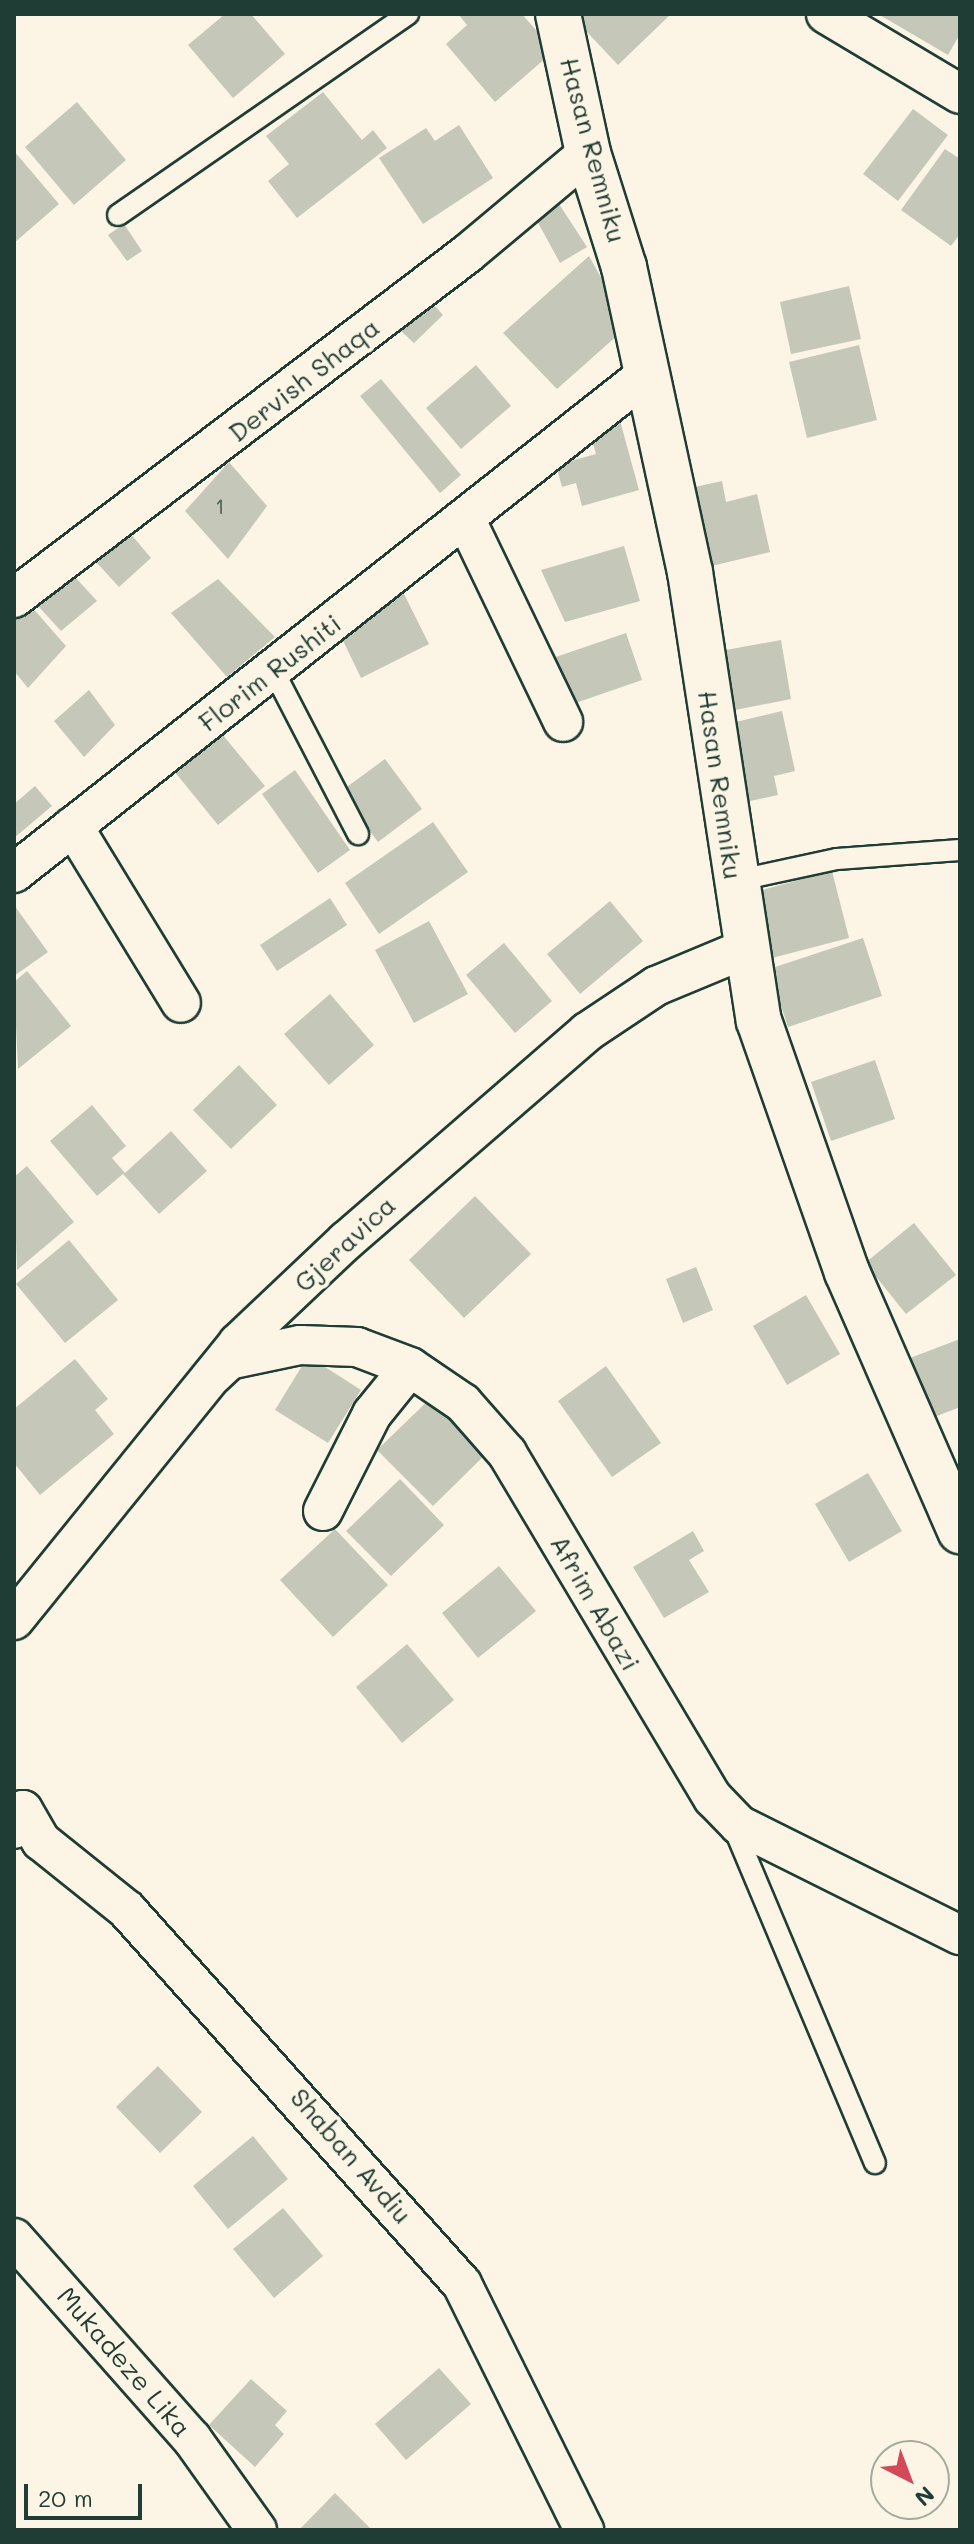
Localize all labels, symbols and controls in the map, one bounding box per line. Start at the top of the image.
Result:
street label: Hasan Remniku [553,54,633,246]
street label: Dervish Shaqa [222,311,386,449]
house number: 1 [215,493,225,519]
street label: Florim Rushiti [193,608,347,738]
street label: Hasan Remniku [691,689,749,881]
street label: Gjeravica [288,1189,402,1299]
street label: Afrim Abazi [544,1530,646,1676]
street label: Shaban Avdiu [284,2082,418,2230]
street label: Mukadeze Lika [51,2281,197,2443]
north arrow [870,2440,950,2520]
scale bar [28,2468,146,2518]
text: N [909,2480,941,2513]
text: 20 m [38,2482,93,2513]

